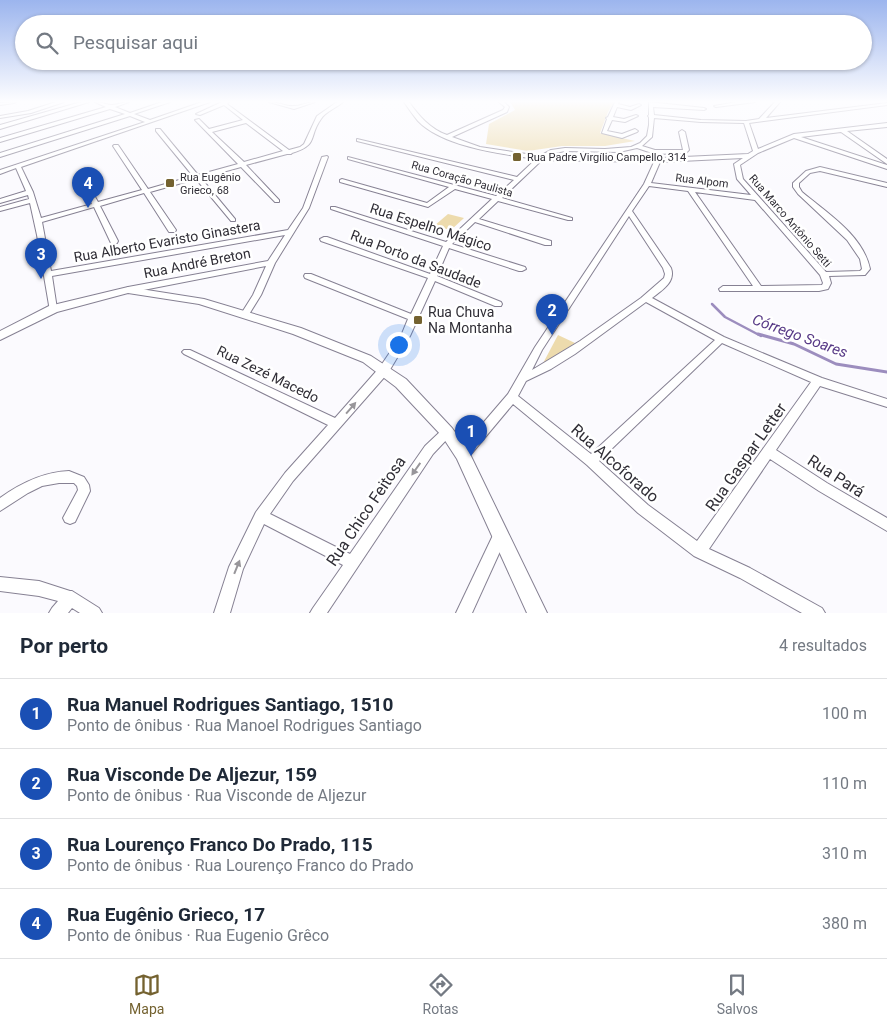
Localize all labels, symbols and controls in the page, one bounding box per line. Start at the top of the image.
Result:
search box [15,15,872,70]
icon: search [33,29,61,57]
text: Pesquisar aqui [73,31,198,54]
marker: Rua Padre Virgílio Campello, 314 [511,151,523,163]
place label: Rua Padre Virgílio Campello, 314 [527,151,686,164]
street label: Rua Coração Paulista [410,158,514,200]
pin: 4 [72,167,104,208]
place label: Rua Eugênio Grieco, 68 [180,171,241,197]
street label: Rua Alpom [675,171,729,191]
street label: Rua Marco Antônio Setti [746,172,834,270]
marker: Rua Eugênio Grieco, 68 [164,177,176,189]
street label: Rua Espelho Mágico [368,200,494,254]
street label: Rua Alberto Evaristo Ginastera [72,217,262,265]
street label: Rua Porto da Saudade [348,227,484,291]
pin: 3 [25,238,57,279]
street label: Rua André Breton [142,245,252,281]
pin: 2 [536,294,568,335]
place label: Rua Chuva Na Montanha [428,304,512,336]
water label: Córrego Soares [750,310,850,362]
marker: Rua Chuva Na Montanha [412,314,424,326]
your location [386,332,412,358]
street label: Rua Zezé Macedo [214,342,322,406]
street label: Rua Gaspar Letter [702,399,791,515]
one-way arrow [345,402,357,414]
pin: 1 [455,415,487,456]
street label: Rua Alcoforado [567,420,663,506]
street label: Rua Pará [804,451,868,501]
street label: Rua Chico Feitosa [322,453,410,569]
one-way arrow [411,462,421,476]
one-way arrow [233,559,241,574]
text: Por perto [20,634,108,658]
text: 4 resultados [779,636,867,655]
text: Rua Manuel Rodrigues Santiago, 1510 [67,693,393,716]
text: 1 [31,704,41,723]
text: 100 m [822,704,867,723]
text: Ponto de ônibus · Rua Manoel Rodrigues Santiago [67,716,422,735]
text: Rua Visconde De Aljezur, 159 [67,763,317,786]
text: 2 [31,774,41,793]
text: 110 m [822,774,867,793]
text: Ponto de ônibus · Rua Visconde de Aljezur [67,786,366,805]
text: Rua Lourenço Franco Do Prado, 115 [67,833,373,856]
text: 3 [31,844,41,863]
text: 310 m [822,844,867,863]
text: Ponto de ônibus · Rua Lourenço Franco do Prado [67,856,414,875]
text: Rua Eugênio Grieco, 17 [67,903,265,926]
text: 4 [31,914,41,933]
text: 380 m [822,914,867,933]
text: Ponto de ônibus · Rua Eugenio Grêco [67,926,329,945]
tab: Mapa [129,971,164,1017]
tab: Rotas [423,971,459,1017]
tab: Salvos [717,971,758,1017]

